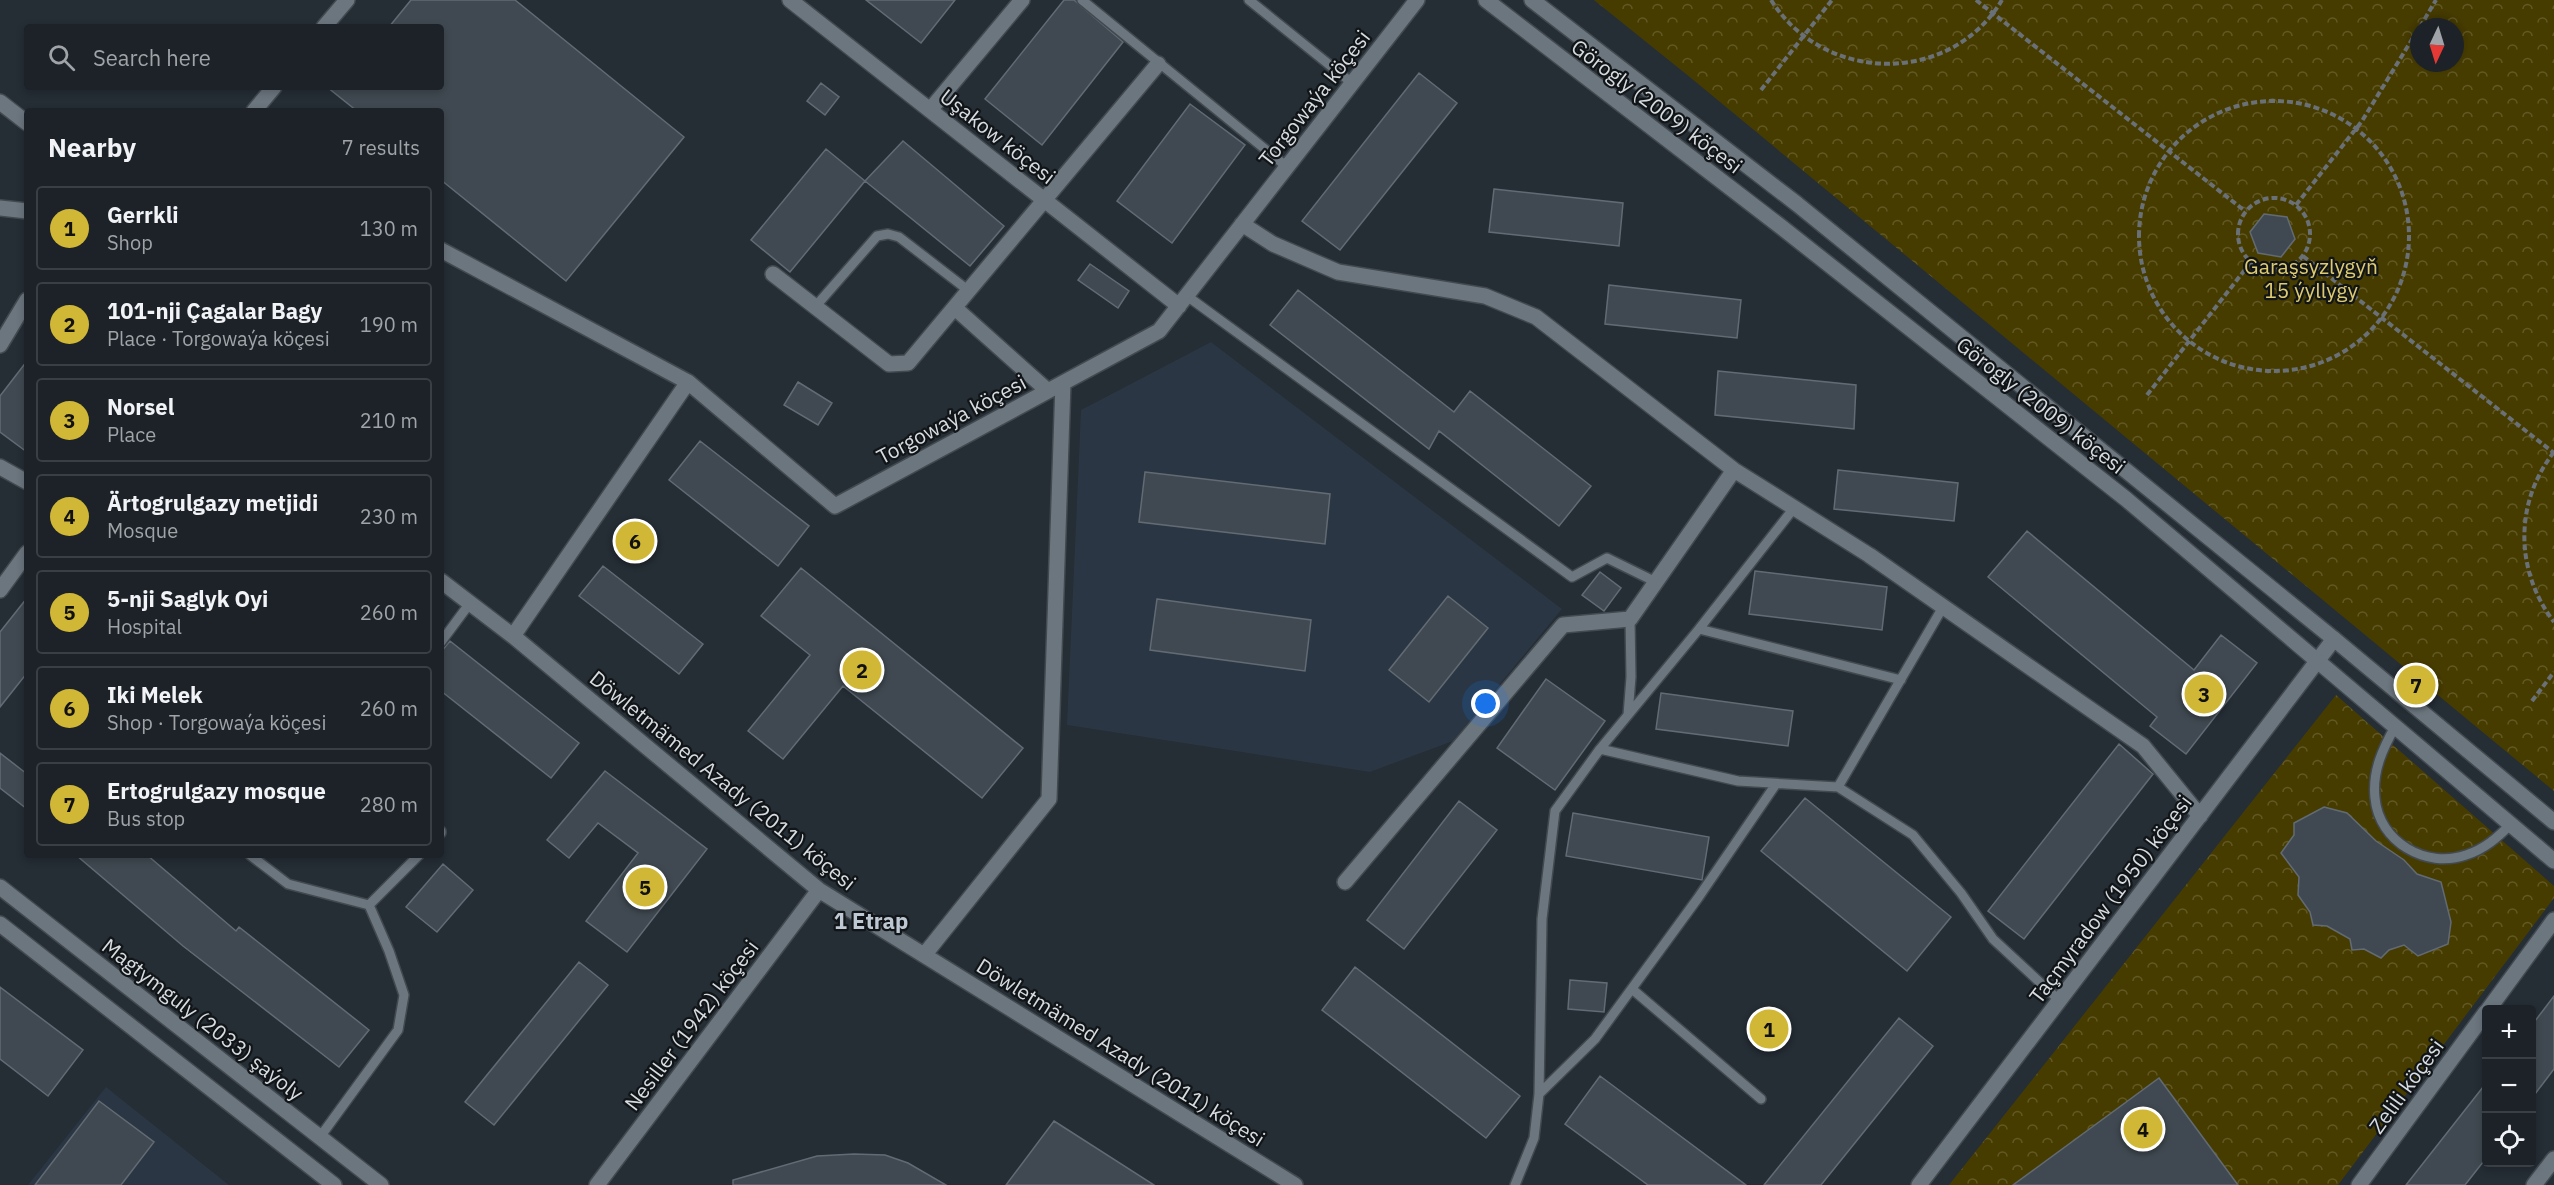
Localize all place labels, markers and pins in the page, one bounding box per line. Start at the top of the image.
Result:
pin: 6 [616,518,654,564]
pin: 2 [842,648,882,692]
pin: 7 [2396,662,2436,708]
pin: 3 [2184,672,2224,716]
pin: 5 [626,864,664,910]
pin: 1 [1750,1006,1788,1052]
pin: 4 [2124,1106,2162,1152]

